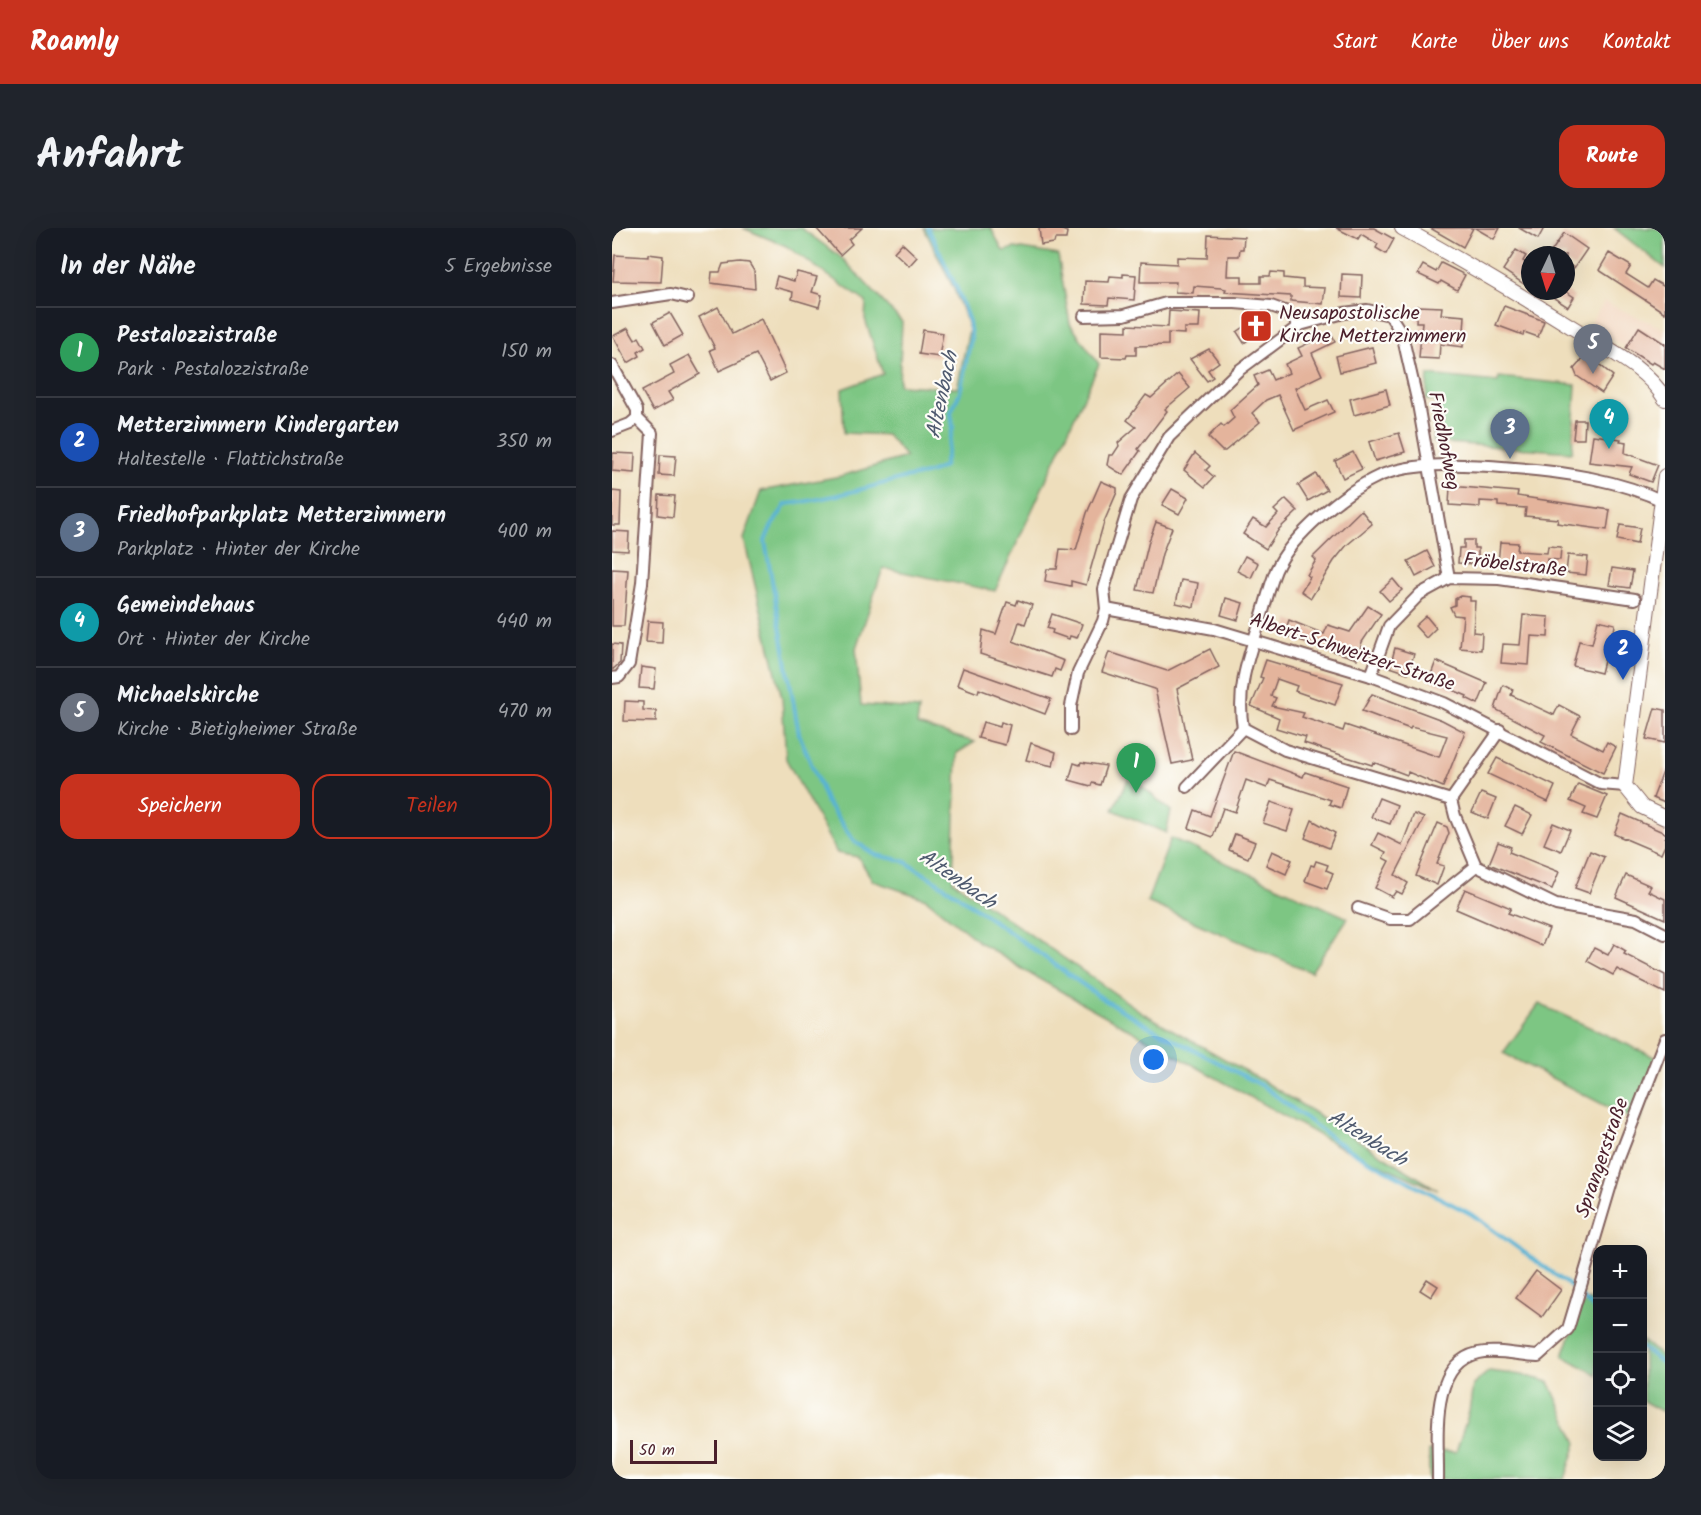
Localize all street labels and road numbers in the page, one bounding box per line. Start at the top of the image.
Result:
street label: Friedhofweg [1418,389,1468,493]
street label: Fröbelstraße [1462,545,1568,587]
street label: Albert-Schweitzer-Straße [1245,605,1459,701]
street label: Sprangerstraße [1568,1094,1638,1222]

